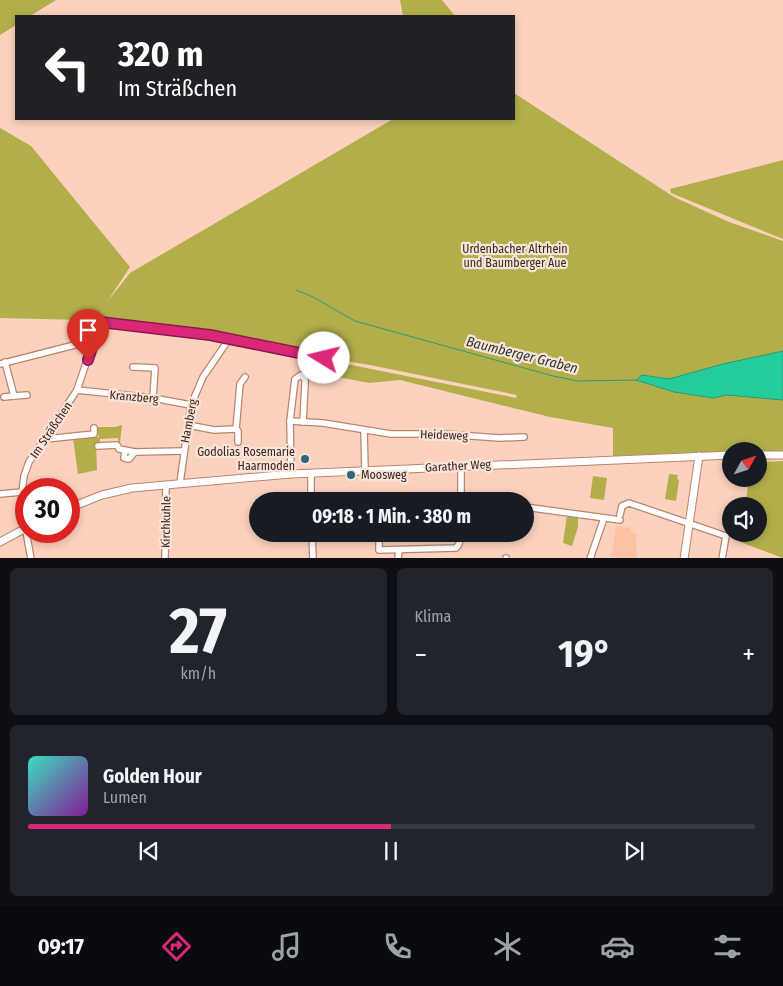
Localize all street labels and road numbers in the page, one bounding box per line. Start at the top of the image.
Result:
street label: Kranzberg [109,388,159,406]
street label: Hamberg [178,398,200,444]
street label: Im Sträßchen [27,399,75,461]
street label: Heideweg [420,427,469,443]
street label: Garather Weg [425,457,492,475]
street label: Kirchkuhle [159,496,173,548]

